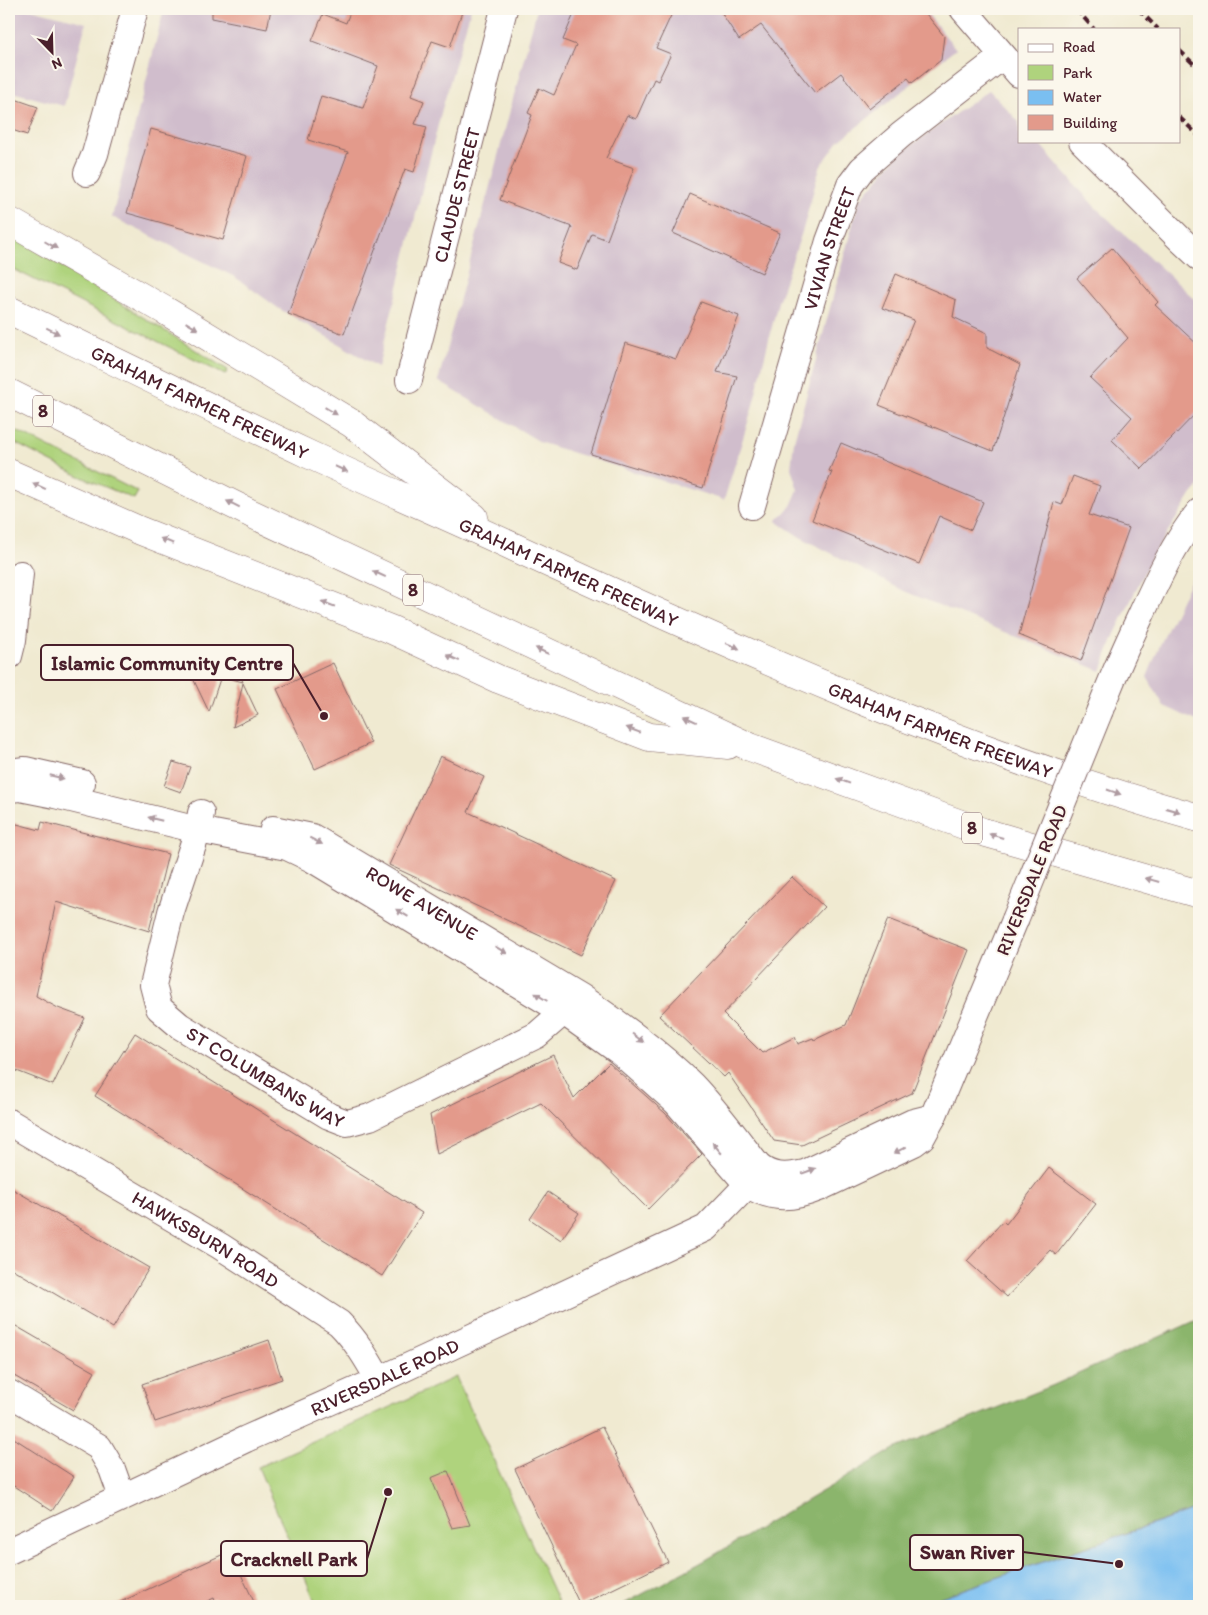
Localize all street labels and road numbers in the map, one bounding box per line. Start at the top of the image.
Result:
street label: CLAUDE STREET [428,125,485,265]
street label: VIVIAN STREET [799,183,860,313]
street label: GRAHAM FARMER FREEWAY [87,341,312,465]
road number: 8 [33,396,53,426]
street label: GRAHAM FARMER FREEWAY [455,513,682,632]
road number: 8 [403,574,423,606]
street label: GRAHAM FARMER FREEWAY [825,677,1056,783]
street label: RIVERSDALE ROAD [991,801,1072,959]
road number: 8 [962,812,982,844]
street label: ROWE AVENUE [362,861,482,945]
street label: ST COLUMBANS WAY [182,1022,348,1133]
street label: HAWKSBURN ROAD [128,1186,283,1293]
street label: RIVERSDALE ROAD [307,1333,463,1421]

